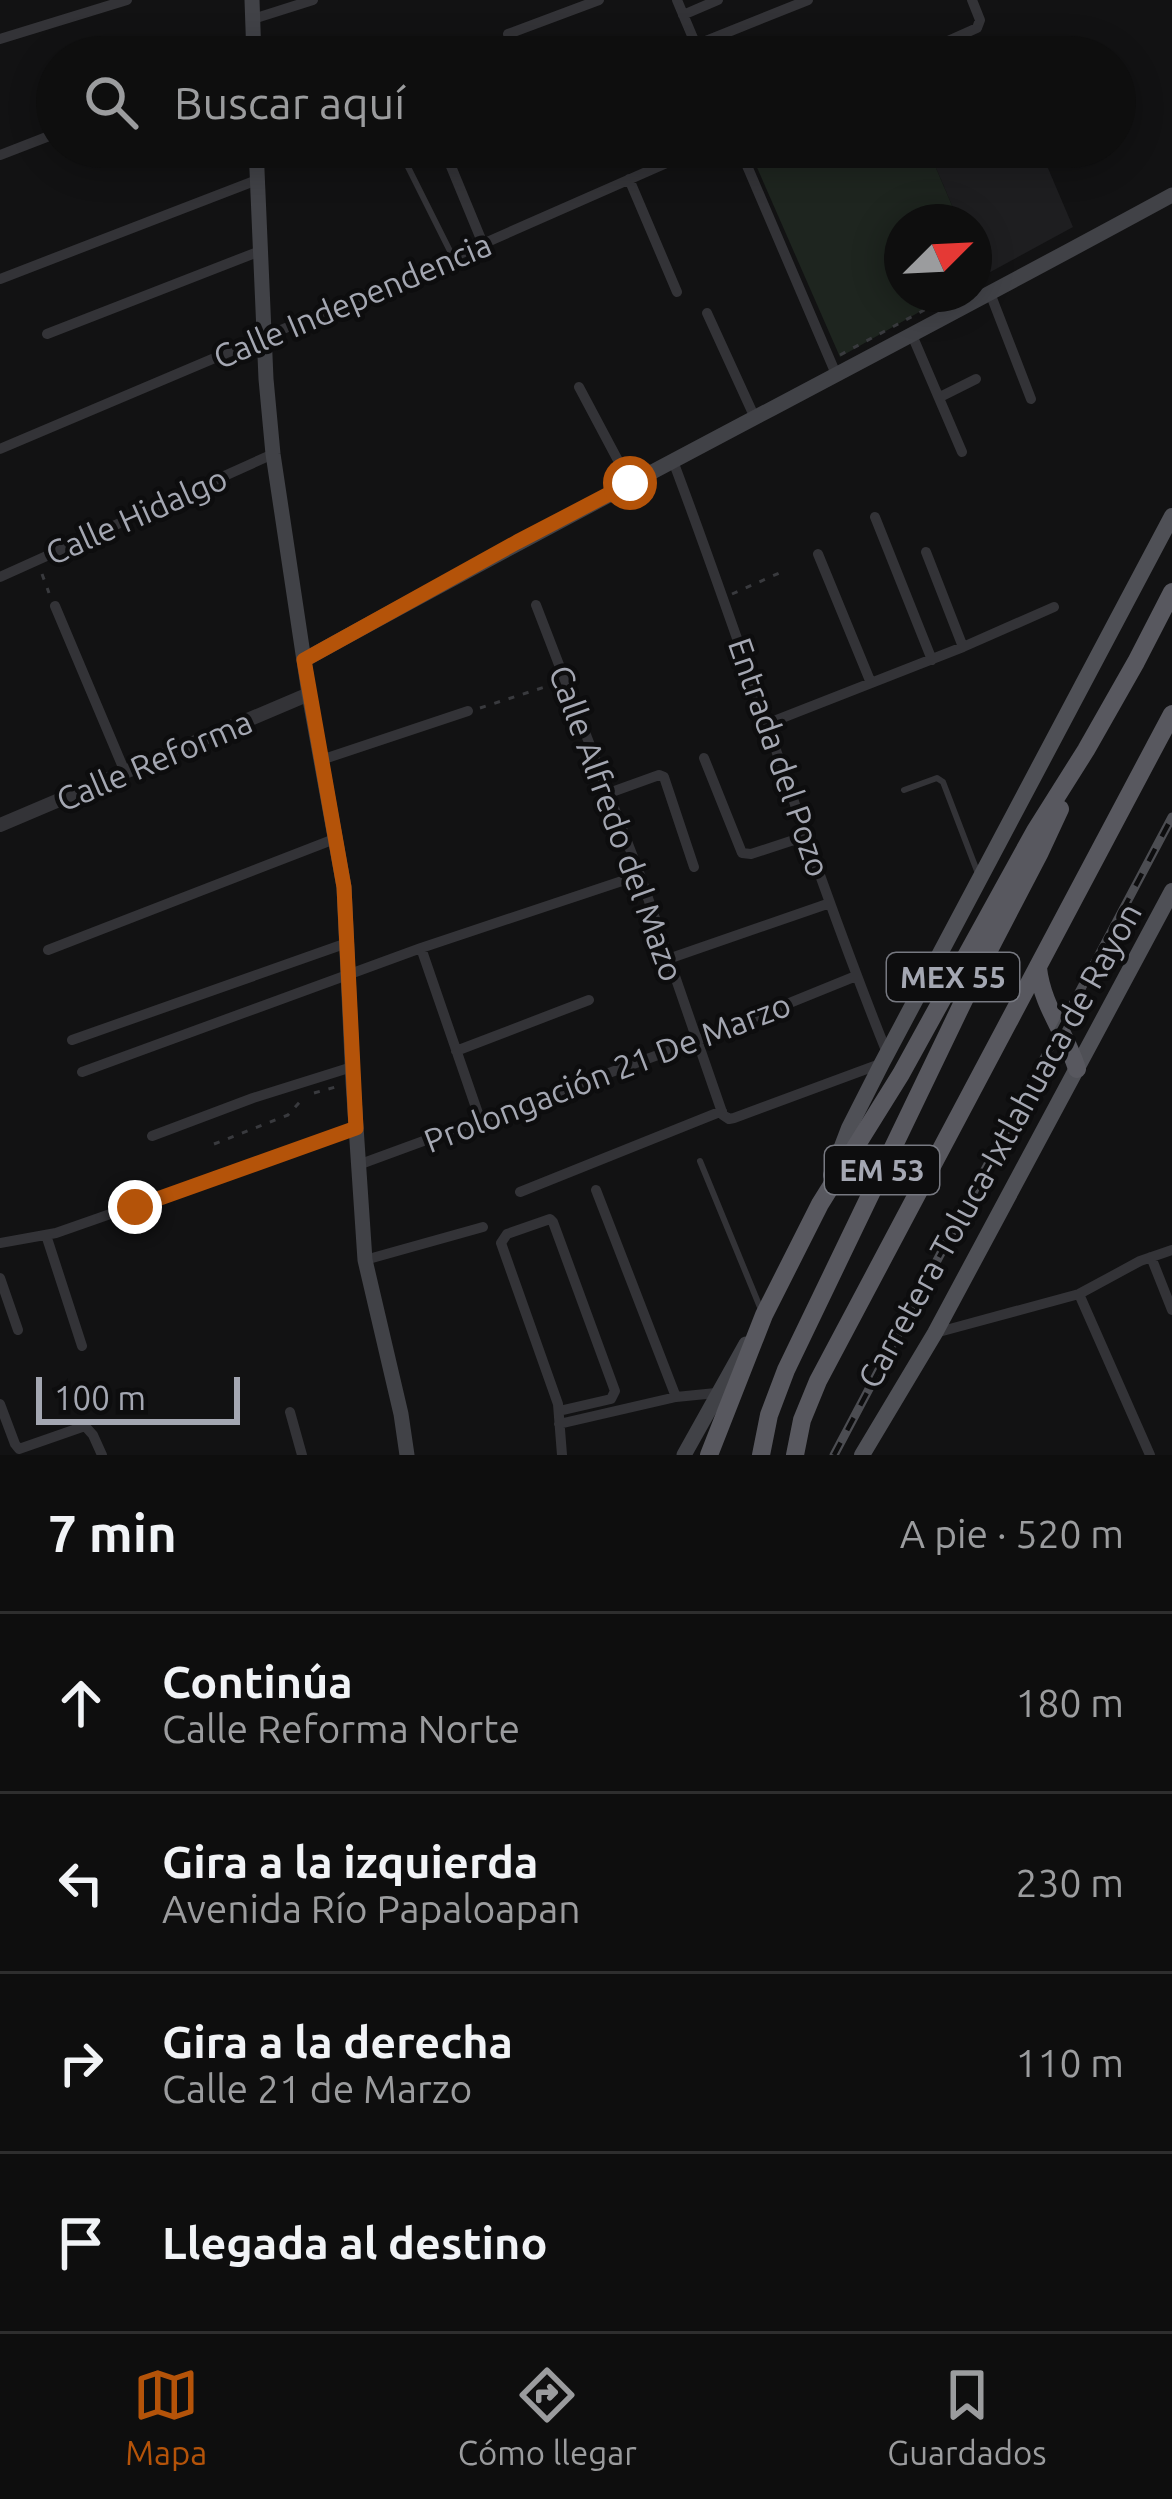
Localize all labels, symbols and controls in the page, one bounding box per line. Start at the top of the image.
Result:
search box [36,36,1136,168]
icon: search [78,69,144,135]
text: Buscar aquí [174,77,405,128]
north arrow [884,204,992,312]
street label: Calle Independencia [208,225,496,375]
route start [603,456,657,510]
street label: Calle Hidalgo [40,459,232,571]
street label: Entrada del Pozo [722,633,838,881]
street label: Calle Alfredo del Mazo [543,660,691,986]
street label: Calle Reforma [51,702,257,818]
street label: Carretera Toluca-Ixtlahuaca de Rayon [850,896,1148,1394]
road number: MEX 55 [887,953,1019,1001]
street label: Prolongación 21 De Marzo [419,985,795,1159]
road number: EM 53 [825,1146,939,1194]
route end [108,1180,162,1234]
scale bar [36,1371,240,1424]
text: 100 m [54,1379,146,1416]
text: 7 min [48,1504,177,1562]
text: A pie · 520 m [900,1512,1124,1555]
text: Continúa [162,1656,353,1707]
icon: ahead [48,1670,114,1736]
text: 180 m [1015,1681,1124,1724]
text: Calle Reforma Norte [162,1707,520,1750]
text: Gira a la izquierda [162,1836,538,1887]
icon: left [48,1850,114,1916]
text: 230 m [1015,1861,1124,1904]
text: Avenida Río Papaloapan [162,1887,581,1930]
text: Gira a la derecha [162,2016,513,2067]
icon: right [48,2030,114,2096]
text: 110 m [1015,2041,1124,2084]
text: Calle 21 de Marzo [162,2067,472,2110]
icon: arrive [48,2210,114,2276]
text: Llegada al destino [162,2217,547,2268]
tab: Mapa [125,2362,207,2471]
tab: Cómo llegar [458,2362,637,2471]
tab: Guardados [887,2362,1047,2471]

